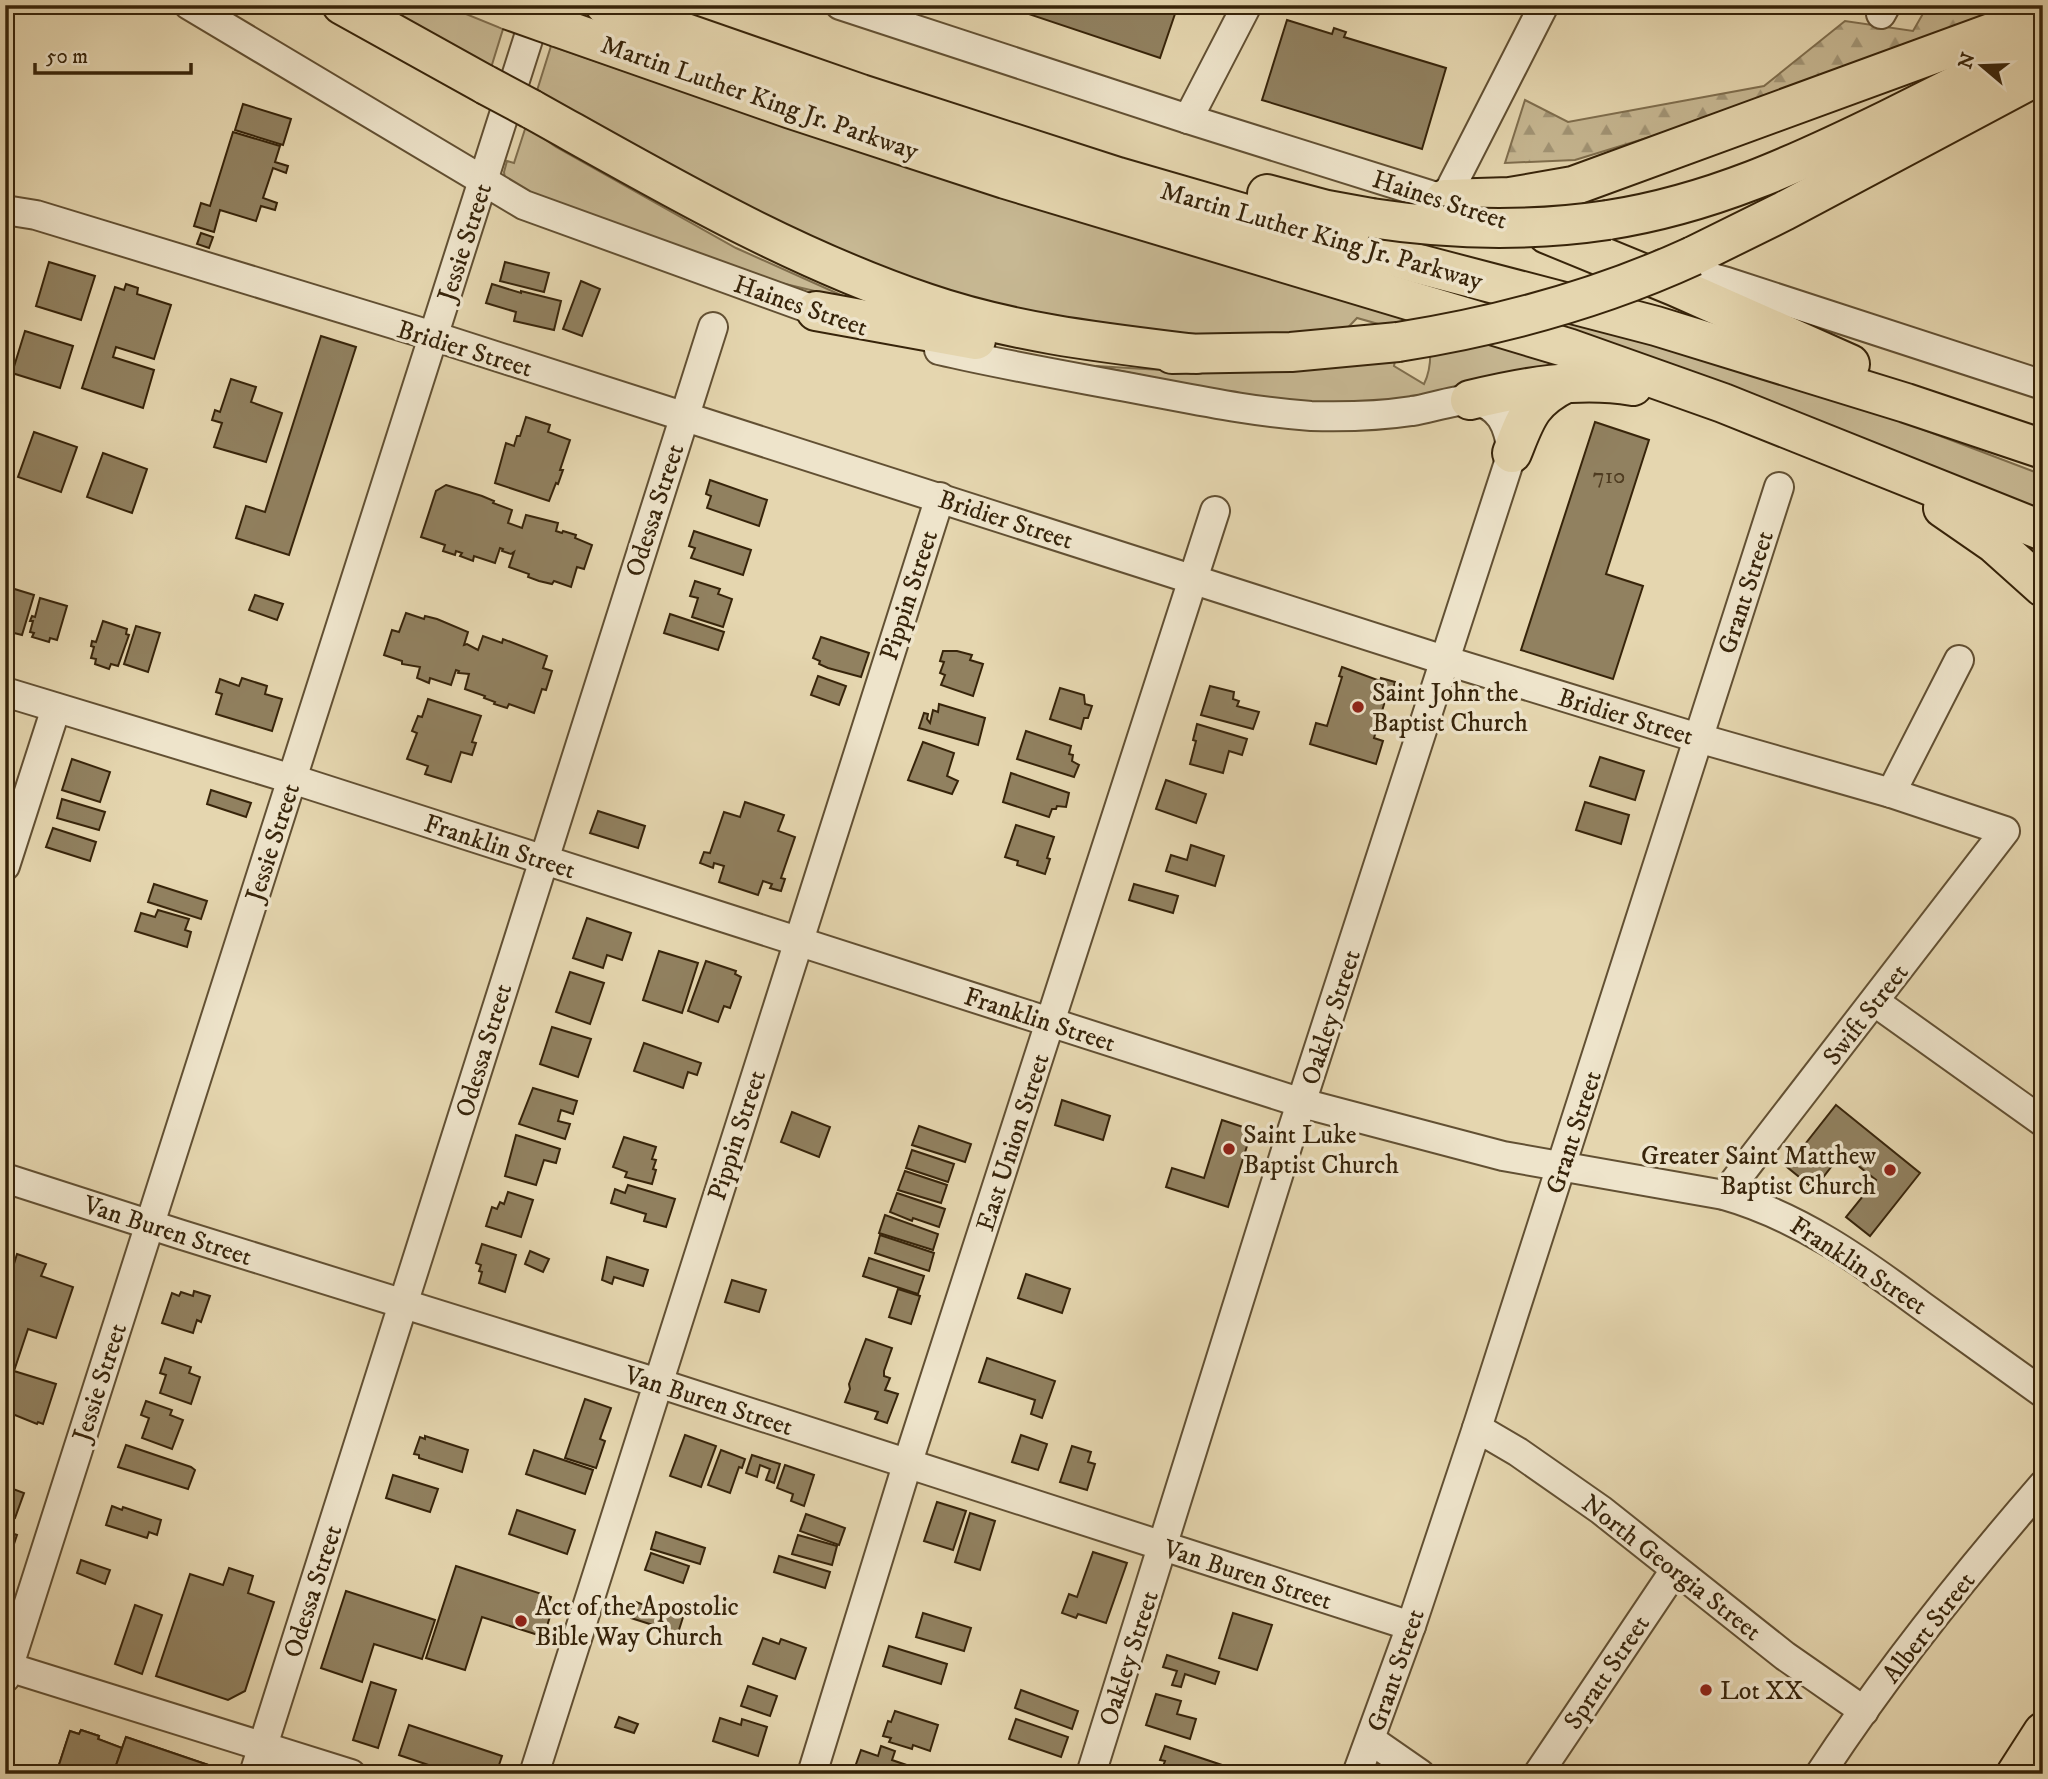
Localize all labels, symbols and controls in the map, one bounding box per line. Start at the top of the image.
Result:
street label: Martin Luther King Jr. Parkway [596,28,923,169]
scale bar [35,32,191,76]
north arrow [1946,32,2016,102]
text: 50 m [46,44,88,70]
text: N [1954,49,1981,72]
street label: Haines Street [1368,163,1511,238]
street label: Martin Luther King Jr. Parkway [1157,175,1487,298]
street label: Jessie Street [430,179,500,308]
street label: Haines Street [729,268,872,345]
street label: Bridier Street [393,313,536,386]
street label: Odessa Street [618,440,692,581]
house number: 710 [1593,462,1625,491]
street label: Bridier Street [934,483,1077,558]
street label: Pippin Street [873,526,946,665]
street label: Grant Street [1711,527,1782,658]
place label: Saint John the Baptist Church [1372,677,1528,740]
street label: Bridier Street [1554,681,1697,754]
marker: Saint John the Baptist Church [1350,699,1366,715]
street label: Jessie Street [238,779,308,908]
street label: Franklin Street [420,807,579,887]
street label: Oakley Street [1294,946,1369,1089]
street label: Swift Street [1816,957,1916,1073]
street label: Odessa Street [449,980,520,1121]
street label: Franklin Street [960,980,1119,1060]
street label: East Union Street [969,1049,1058,1236]
street label: Pippin Street [701,1066,774,1205]
street label: Grant Street [1539,1067,1610,1198]
place label: Saint Luke Baptist Church [1243,1119,1399,1182]
place label: Greater Saint Matthew Baptist Church [1641,1140,1876,1203]
marker: Saint Luke Baptist Church [1221,1141,1237,1157]
marker: Greater Saint Matthew Baptist Church [1882,1162,1898,1178]
street label: Van Buren Street [78,1188,256,1274]
street label: Franklin Street [1783,1210,1933,1323]
street label: Jessie Street [65,1319,135,1448]
street label: Van Buren Street [619,1358,797,1444]
street label: North Georgia Street [1575,1488,1768,1649]
street label: Odessa Street [276,1521,350,1662]
street label: Van Buren Street [1158,1532,1336,1618]
street label: Albert Street [1875,1566,1983,1690]
street label: Oakley Street [1092,1587,1167,1730]
place label: Act of the Apostolic Bible Way Church [535,1591,739,1654]
street label: Grant Street [1360,1605,1433,1736]
street label: Spratt Street [1557,1609,1658,1736]
marker: Act of the Apostolic Bible Way Church [513,1613,529,1629]
place label: Lot XX [1720,1675,1803,1708]
marker: Lot XX [1698,1682,1714,1698]

